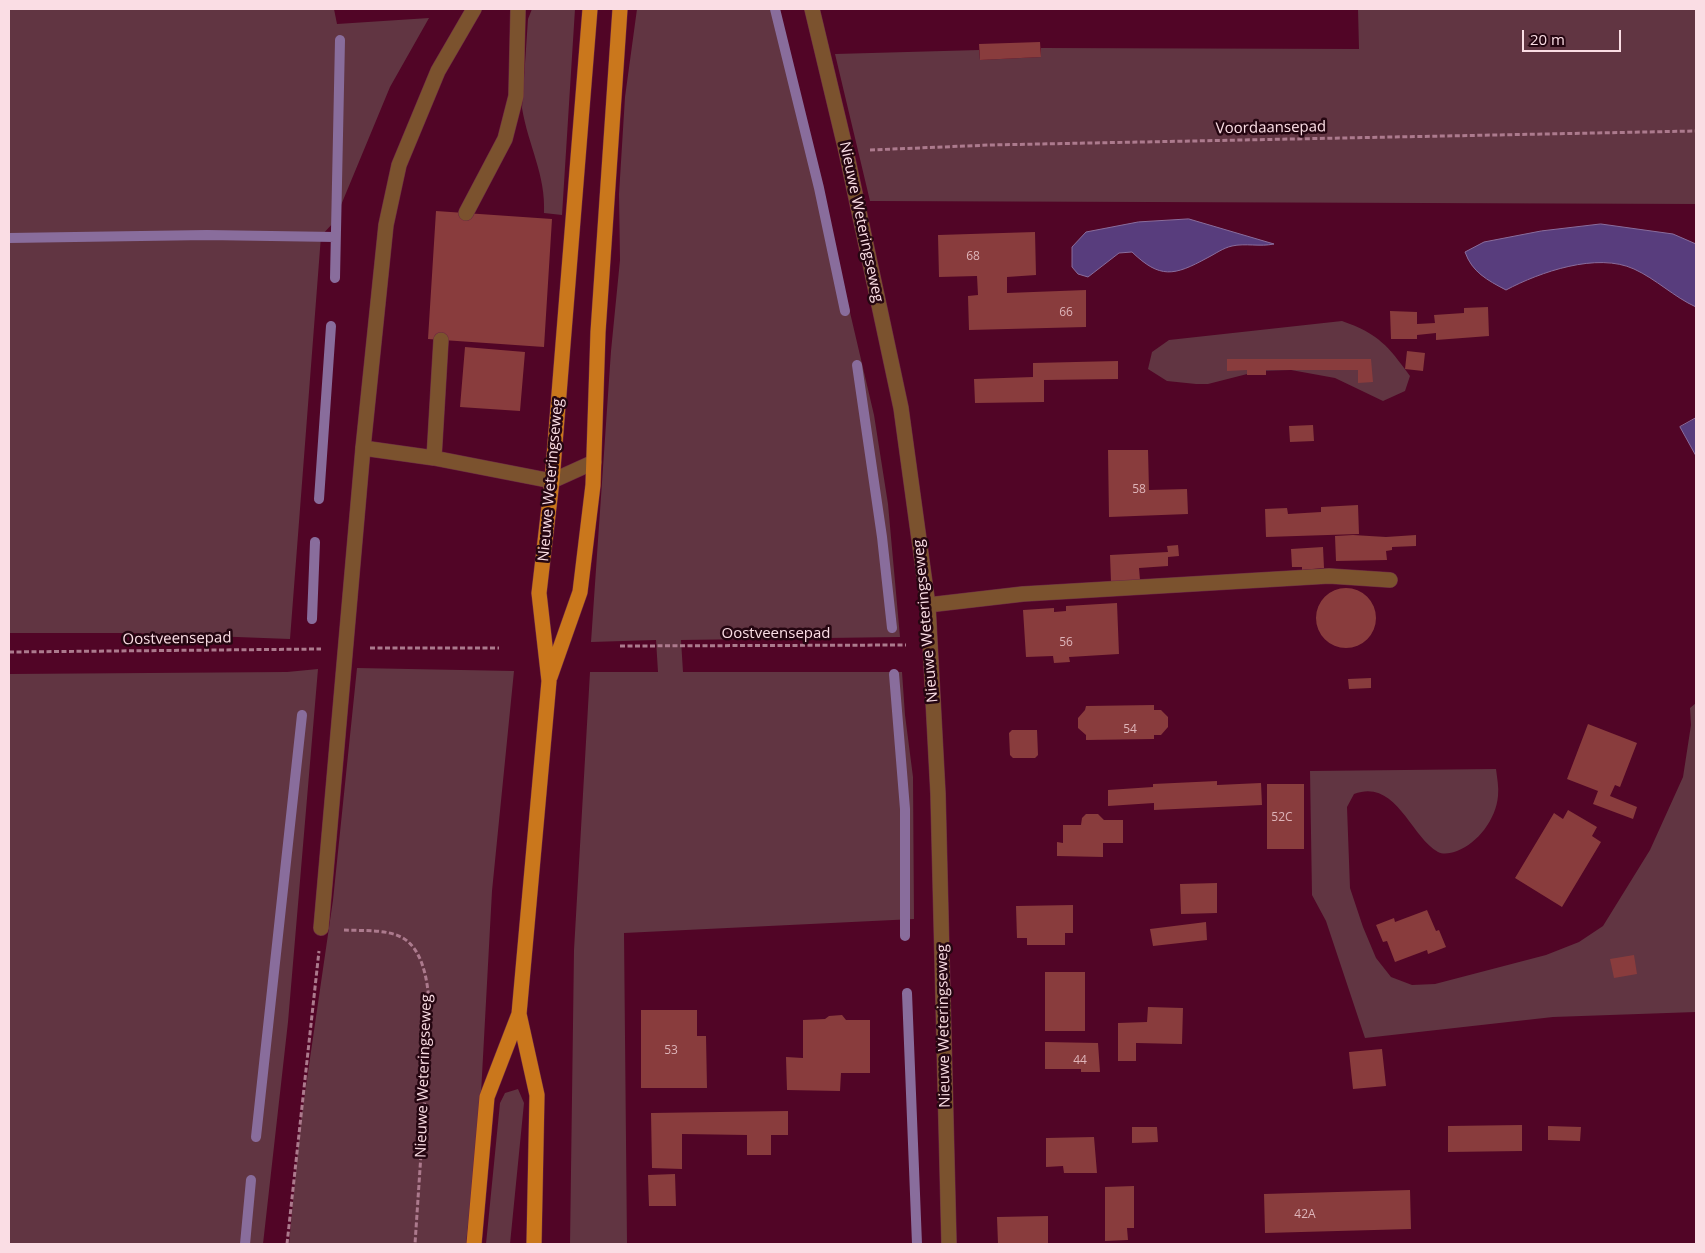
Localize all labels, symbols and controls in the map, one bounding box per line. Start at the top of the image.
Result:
scale bar [1525,20,1624,52]
text: 20 m [1530,29,1565,49]
street label: Voordaansepad [1216,118,1326,138]
street label: Nieuwe Weteringseweg [835,140,887,304]
house number: 68 [966,250,980,264]
house number: 66 [1059,306,1073,320]
street label: Nieuwe Weteringseweg [535,398,567,562]
house number: 58 [1132,483,1146,497]
street label: Nieuwe Weteringseweg [910,539,942,703]
street label: Oostveensepad [722,625,830,643]
street label: Oostveensepad [122,629,232,649]
house number: 56 [1059,636,1073,650]
house number: 54 [1123,723,1137,737]
house number: 52C [1271,811,1293,825]
street label: Nieuwe Weteringseweg [934,944,954,1108]
street label: Nieuwe Weteringseweg [412,994,436,1158]
house number: 53 [664,1044,678,1058]
house number: 44 [1073,1054,1087,1068]
house number: 42A [1294,1208,1316,1222]

